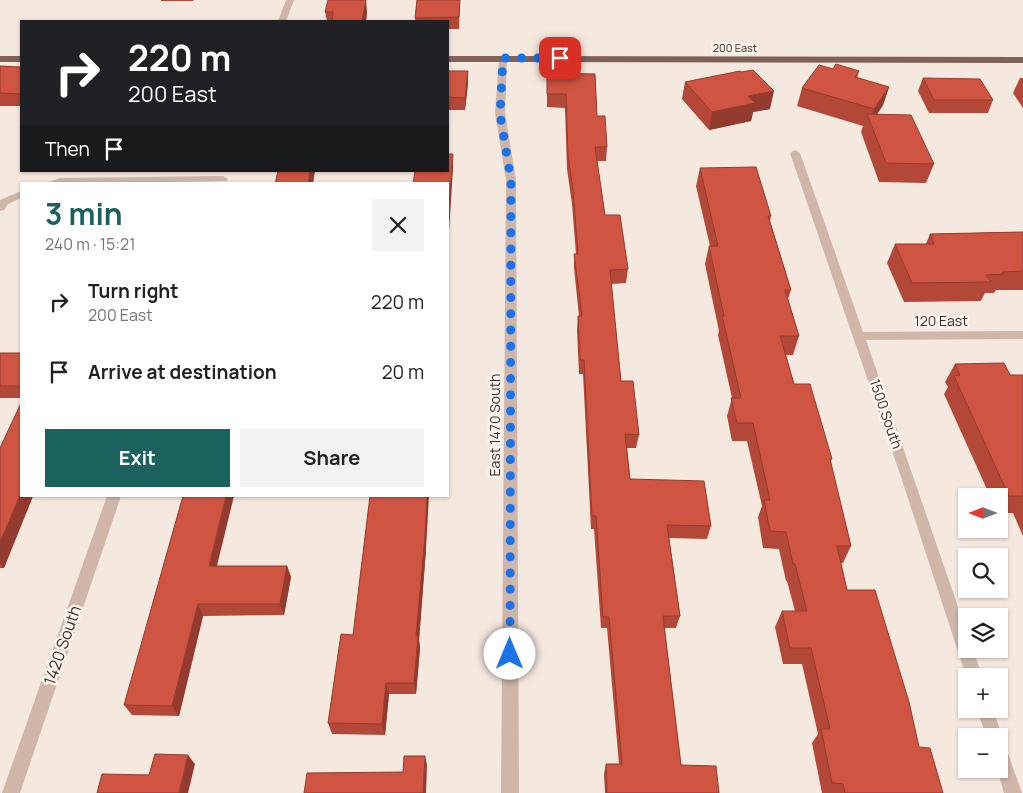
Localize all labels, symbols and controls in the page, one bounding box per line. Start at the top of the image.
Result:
text: 220 m [128,34,231,82]
pin [539,37,581,79]
icon: right [45,40,110,105]
street label: 200 East [713,40,757,55]
icon: arrive [546,44,574,72]
text: 200 East [128,79,217,109]
icon: arrive [100,135,128,163]
text: Then [45,136,90,162]
text: 3 min [45,193,123,234]
button: close [372,199,424,251]
text: 240 m · 15:21 [45,233,135,255]
text: Turn right [88,278,178,304]
icon: right [45,288,73,316]
text: 220 m [371,289,424,315]
text: 200 East [88,304,153,326]
street label: 120 East [914,311,968,330]
icon: arrive [45,358,73,386]
text: Arrive at destination [88,359,277,385]
text: 20 m [382,359,424,385]
street label: East 1470 South [485,374,504,476]
street label: 1500 South [866,376,907,451]
button: Exit [45,429,230,487]
button: Share [240,429,424,487]
north arrow [958,488,1008,538]
map controls [958,488,1008,778]
button: search [958,548,1008,598]
street label: 1420 South [38,602,86,688]
button: layers [958,608,1008,658]
position arrow [483,627,535,679]
button: + [958,668,1008,718]
button: − [958,728,1008,778]

